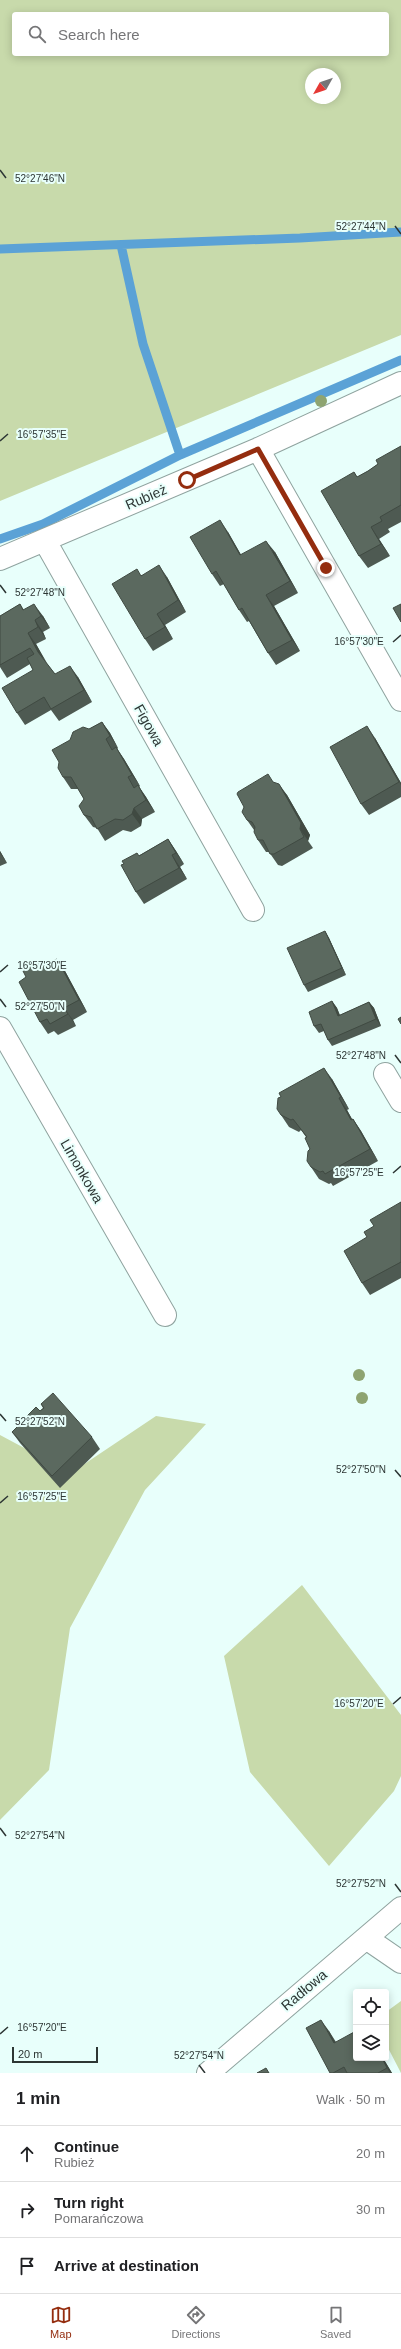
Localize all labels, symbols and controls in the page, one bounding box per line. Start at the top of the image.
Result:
search box [12,12,389,56]
icon: search [26,23,48,45]
text: Search here [58,26,140,43]
north arrow [305,68,341,104]
text: 52°27'46"N [15,173,65,184]
text: 52°27'44"N [336,221,386,232]
text: 16°57'35"E [17,429,67,440]
route start [178,471,196,489]
street label: Rubież [123,481,169,513]
route end [317,559,335,577]
text: 52°27'48"N [15,587,65,598]
text: 16°57'30"E [334,636,384,647]
street label: Figowa [131,701,167,749]
text: 16°57'30"E [17,960,67,971]
text: 52°27'50"N [15,1001,65,1012]
text: 52°27'48"N [336,1050,386,1061]
street label: Limonkowa [57,1136,107,1206]
text: 16°57'25"E [334,1167,384,1178]
text: 52°27'52"N [15,1416,65,1427]
text: 52°27'50"N [336,1464,386,1475]
text: 16°57'25"E [17,1491,67,1502]
text: 16°57'20"E [334,1698,384,1709]
text: 52°27'54"N [15,1830,65,1841]
text: 52°27'52"N [336,1878,386,1889]
street label: Radłowa [278,1966,330,2014]
map controls [353,1989,389,2061]
button: locate [353,1989,389,2025]
text: 16°57'20"E [17,2022,67,2033]
button: layers [353,2025,389,2061]
scale bar [12,2045,98,2064]
text: 20 m [18,2048,42,2060]
text: 52°27'54"N [174,2050,224,2061]
text: 1 min [16,2089,60,2108]
text: Walk · 50 m [316,2092,385,2107]
text: Continue [54,2138,119,2155]
icon: ahead [16,2143,38,2165]
text: 20 m [356,2146,385,2161]
text: Rubież [54,2155,94,2170]
text: Turn right [54,2194,124,2211]
icon: right [16,2199,38,2221]
text: 30 m [356,2202,385,2217]
text: Pomarańczowa [54,2211,144,2226]
icon: arrive [16,2255,38,2277]
text: Arrive at destination [54,2257,199,2274]
tab: Map [50,2304,72,2340]
tab: Directions [171,2304,220,2340]
tab: Saved [320,2304,351,2340]

